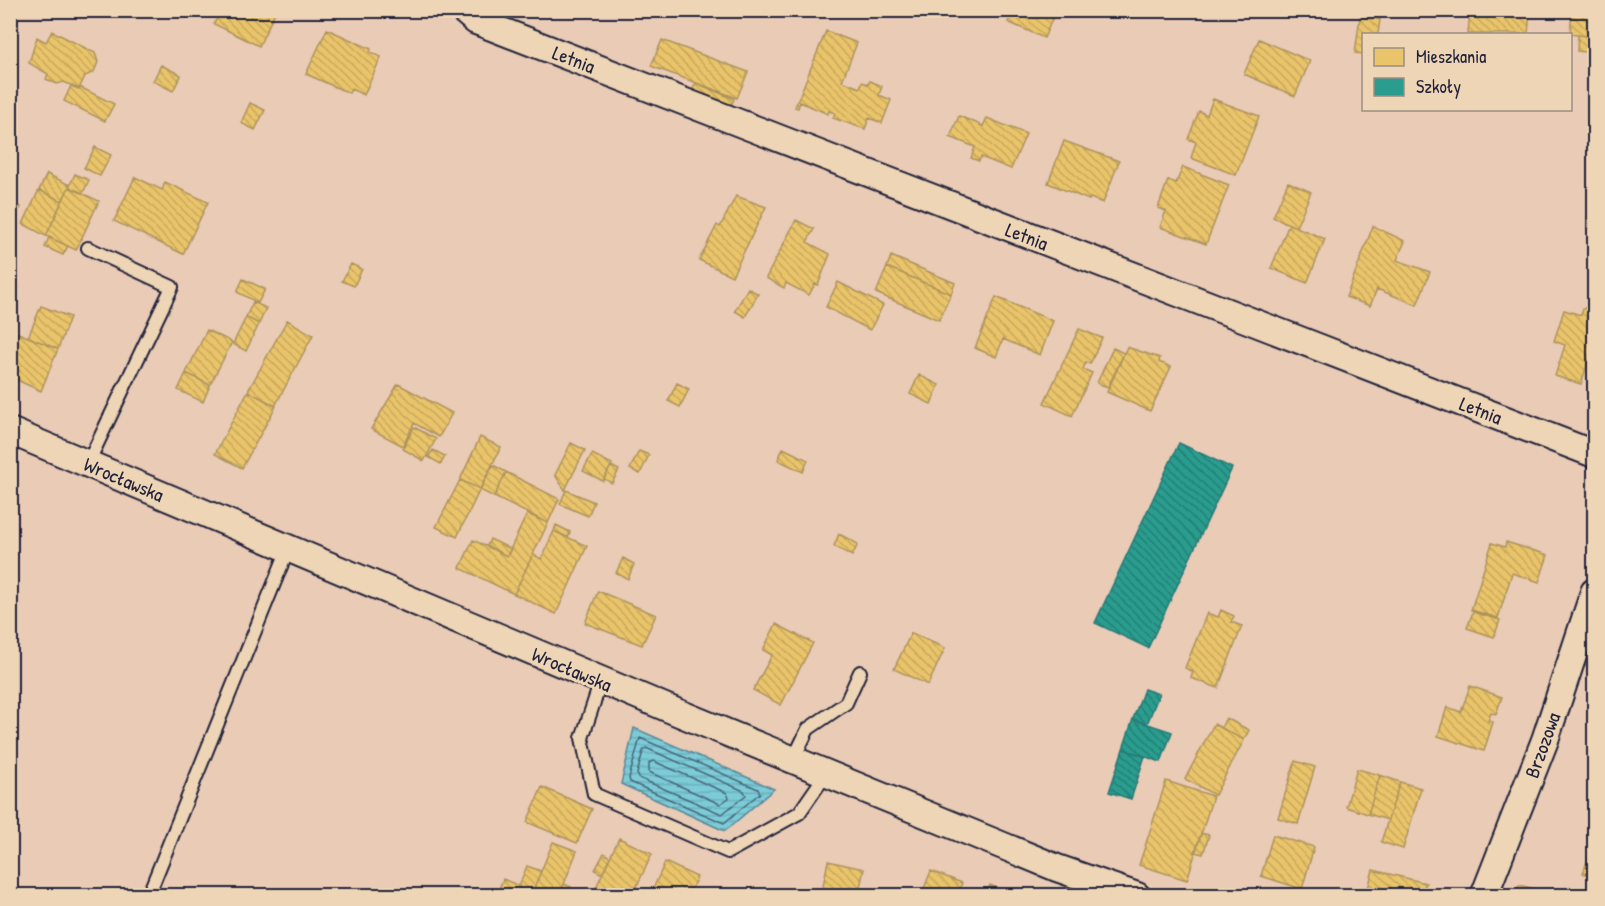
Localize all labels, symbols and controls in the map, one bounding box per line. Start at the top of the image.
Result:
legend [1362,33,1572,111]
street label: Letnia [549,39,599,79]
text: Mieszkania [1416,44,1486,69]
text: Szkoły [1416,74,1462,99]
street label: Letnia [1002,216,1052,256]
street label: Letnia [1456,390,1506,430]
street label: Wrocławska [80,450,168,508]
street label: Wrocławska [528,640,616,698]
street label: Brzozowa [1518,708,1566,782]

